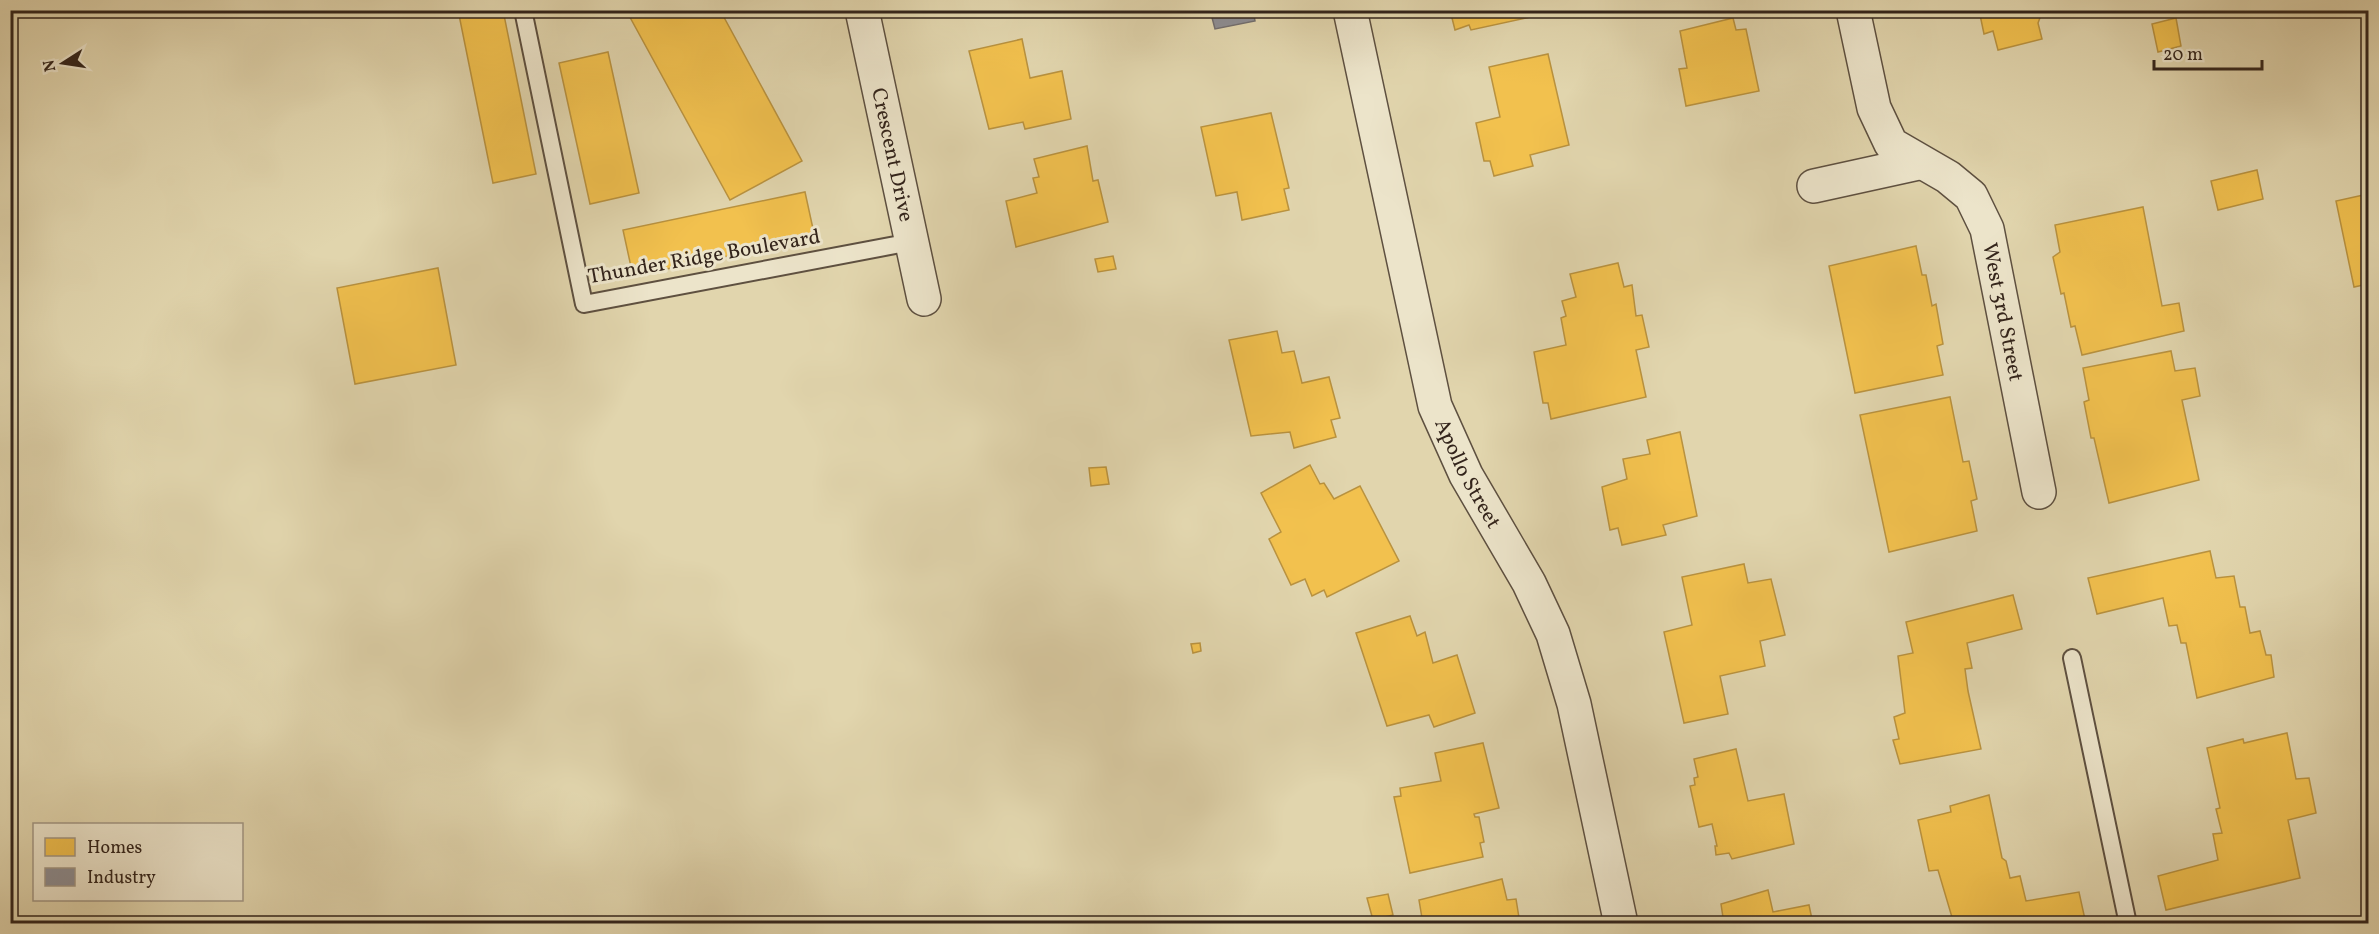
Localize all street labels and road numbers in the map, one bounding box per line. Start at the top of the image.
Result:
street label: Crescent Drive [863,85,920,225]
street label: Thunder Ridge Boulevard [586,223,823,292]
street label: West 3rd Street [1974,240,2030,384]
street label: Apollo Street [1427,414,1507,534]

